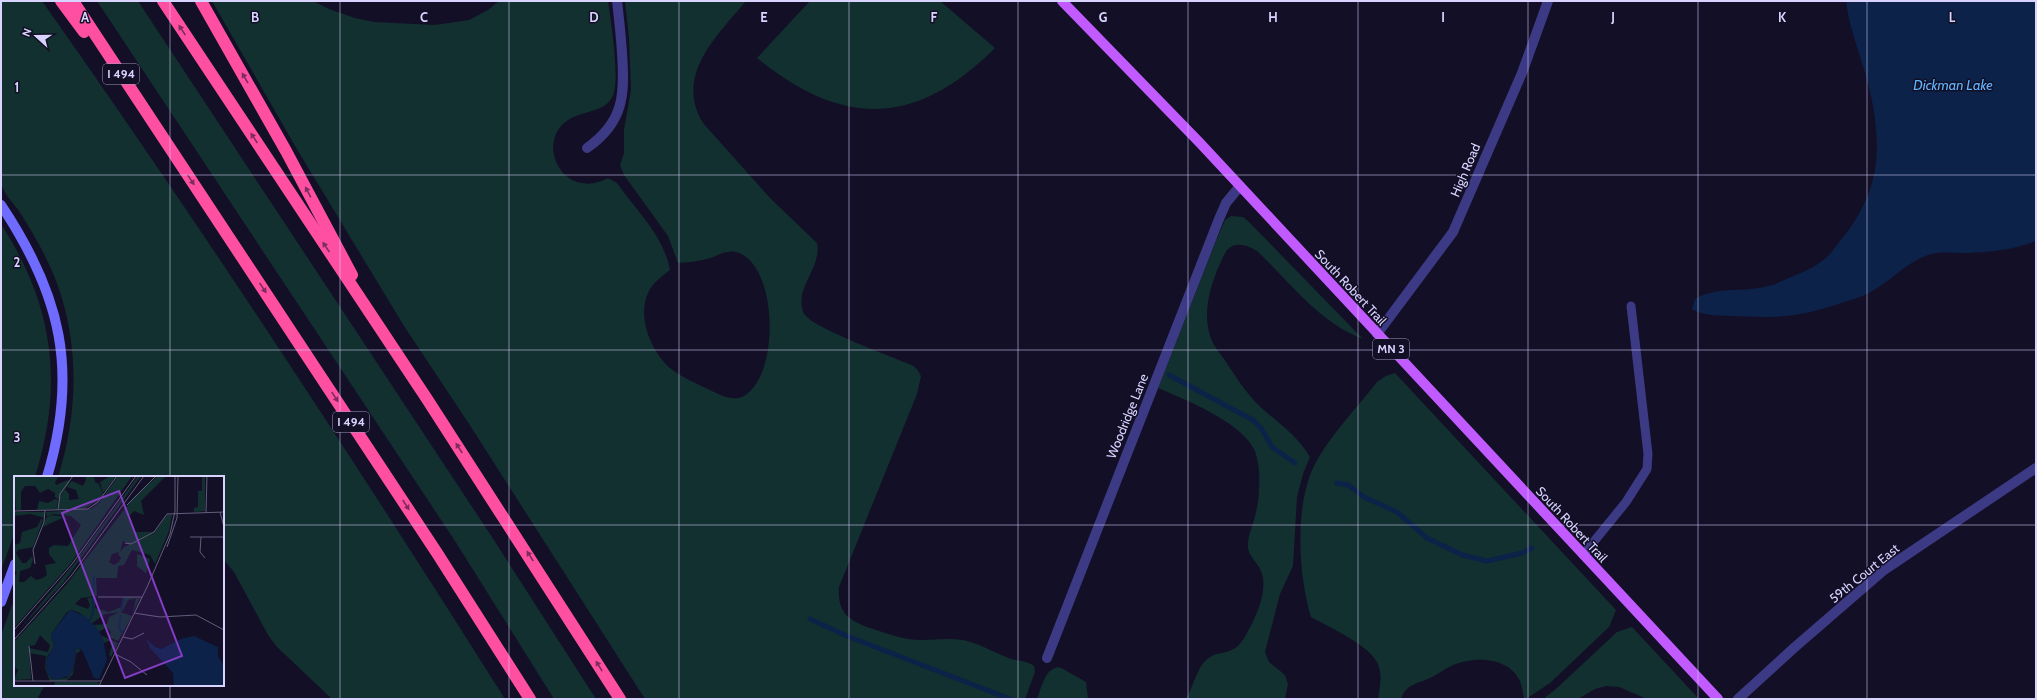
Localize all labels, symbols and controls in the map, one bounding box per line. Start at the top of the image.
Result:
text: A [81,9,90,25]
text: B [251,9,259,25]
text: C [420,9,428,25]
text: D [589,9,599,25]
text: E [760,9,768,25]
text: F [931,9,938,25]
text: G [1099,9,1108,25]
text: H [1268,9,1278,25]
text: I [1441,9,1445,25]
text: J [1610,9,1615,25]
text: K [1778,9,1787,25]
text: L [1949,9,1956,25]
north arrow [16,16,56,56]
one-way arrow [178,25,186,35]
text: N [19,26,35,39]
road number: I 494 [103,64,139,84]
one-way arrow [242,72,249,84]
water label: Dickman Lake [1913,76,1993,94]
text: 1 [15,79,19,95]
one-way arrow [250,133,258,144]
street label: High Road [1447,141,1483,199]
one-way arrow [188,174,195,185]
one-way arrow [305,186,312,198]
one-way arrow [322,241,329,253]
street label: South Robert Trail [1312,246,1390,328]
text: 2 [14,254,21,270]
one-way arrow [259,283,267,293]
road number: MN 3 [1373,339,1409,359]
street label: Woodridge Lane [1103,371,1151,461]
one-way arrow [331,391,338,402]
road number: I 494 [333,412,369,432]
text: 3 [13,429,21,445]
one-way arrow [455,442,462,453]
inset map [14,476,224,686]
street label: South Robert Trail [1533,483,1611,565]
one-way arrow [402,500,410,510]
street label: 59th Court East [1826,540,1903,606]
one-way arrow [526,551,533,562]
one-way arrow [596,660,603,672]

